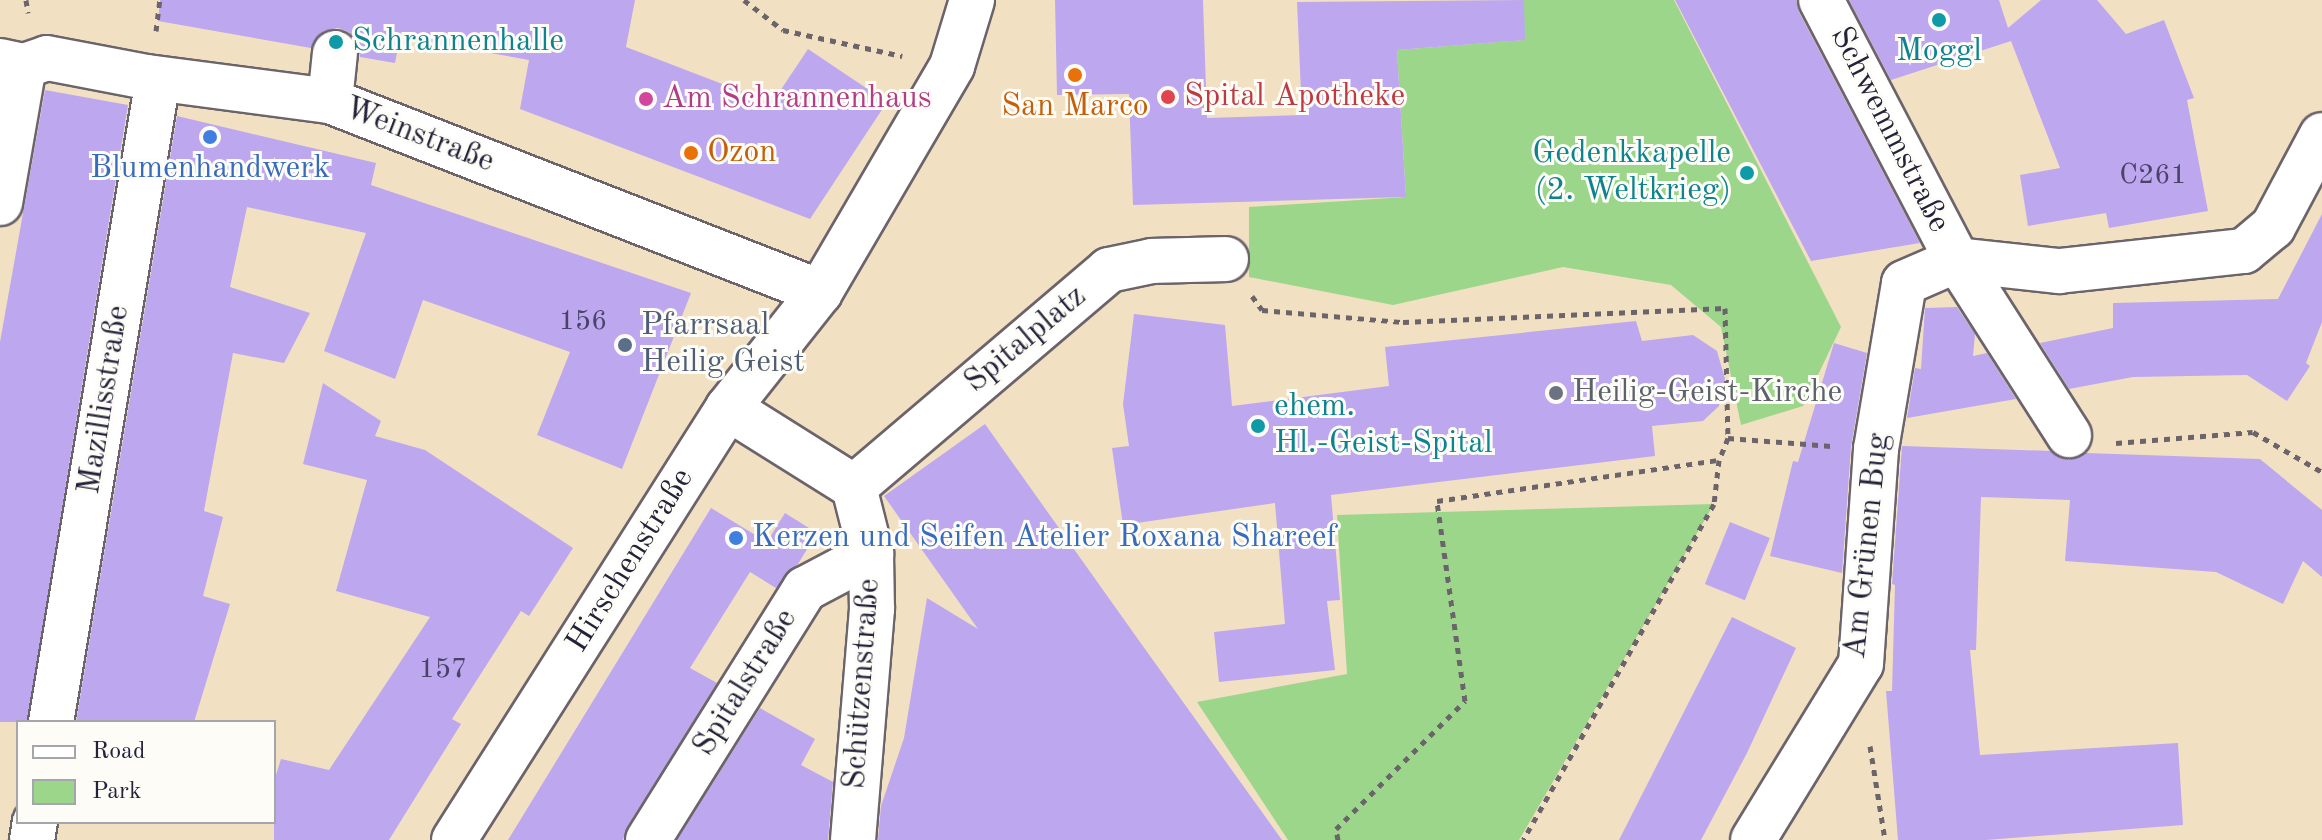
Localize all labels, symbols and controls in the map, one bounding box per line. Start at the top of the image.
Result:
marker: Moggl [1930,11,1948,29]
street label: Schwemmstraße [1821,21,1957,239]
place label: Schrannenhalle [352,23,564,61]
marker: Schrannenhalle [327,33,345,51]
place label: Moggl [1896,33,1982,71]
marker: San Marco [1066,66,1084,84]
place label: Spital Apotheke [1184,78,1405,116]
place label: Am Schrannenhaus [662,80,932,118]
place label: San Marco [1001,88,1149,126]
marker: Spital Apotheke [1159,88,1177,106]
street label: Weinstraße [339,90,499,182]
marker: Am Schrannenhaus [637,90,655,108]
marker: Blumenhandwerk [201,128,219,146]
place label: Ozon [707,134,777,172]
place label: Gedenkkapelle (2. Weltkrieg) [1532,136,1731,211]
marker: Ozon [682,144,700,162]
place label: Blumenhandwerk [90,150,330,188]
house number: C261 [2119,159,2187,193]
marker: Gedenkkapelle (2. Weltkrieg) [1738,164,1756,182]
street label: Spitalplatz [957,278,1095,402]
street label: Mazillisstraße [71,303,139,497]
house number: 156 [559,305,607,339]
place label: Pfarrsaal Heilig Geist [641,308,805,383]
marker: Pfarrsaal Heilig Geist [616,336,634,354]
place label: Heilig-Geist-Kirche [1572,374,1842,412]
marker: Heilig-Geist-Kirche [1547,384,1565,402]
place label: ehem. Hl.-Geist-Spital [1274,389,1493,464]
marker: ehem. Hl.-Geist-Spital [1249,417,1267,435]
street label: Am Grünen Bug [1837,431,1899,661]
street label: Hirschenstraße [559,462,703,660]
place label: Kerzen und Seifen Atelier Roxana Shareef [752,519,1337,557]
marker: Kerzen und Seifen Atelier Roxana Shareef [727,529,745,547]
street label: Schützenstraße [836,577,890,791]
street label: Spitalstraße [686,602,806,764]
house number: 157 [419,653,467,687]
legend [16,720,276,824]
text: Road [92,740,145,764]
text: Park [92,780,141,804]

